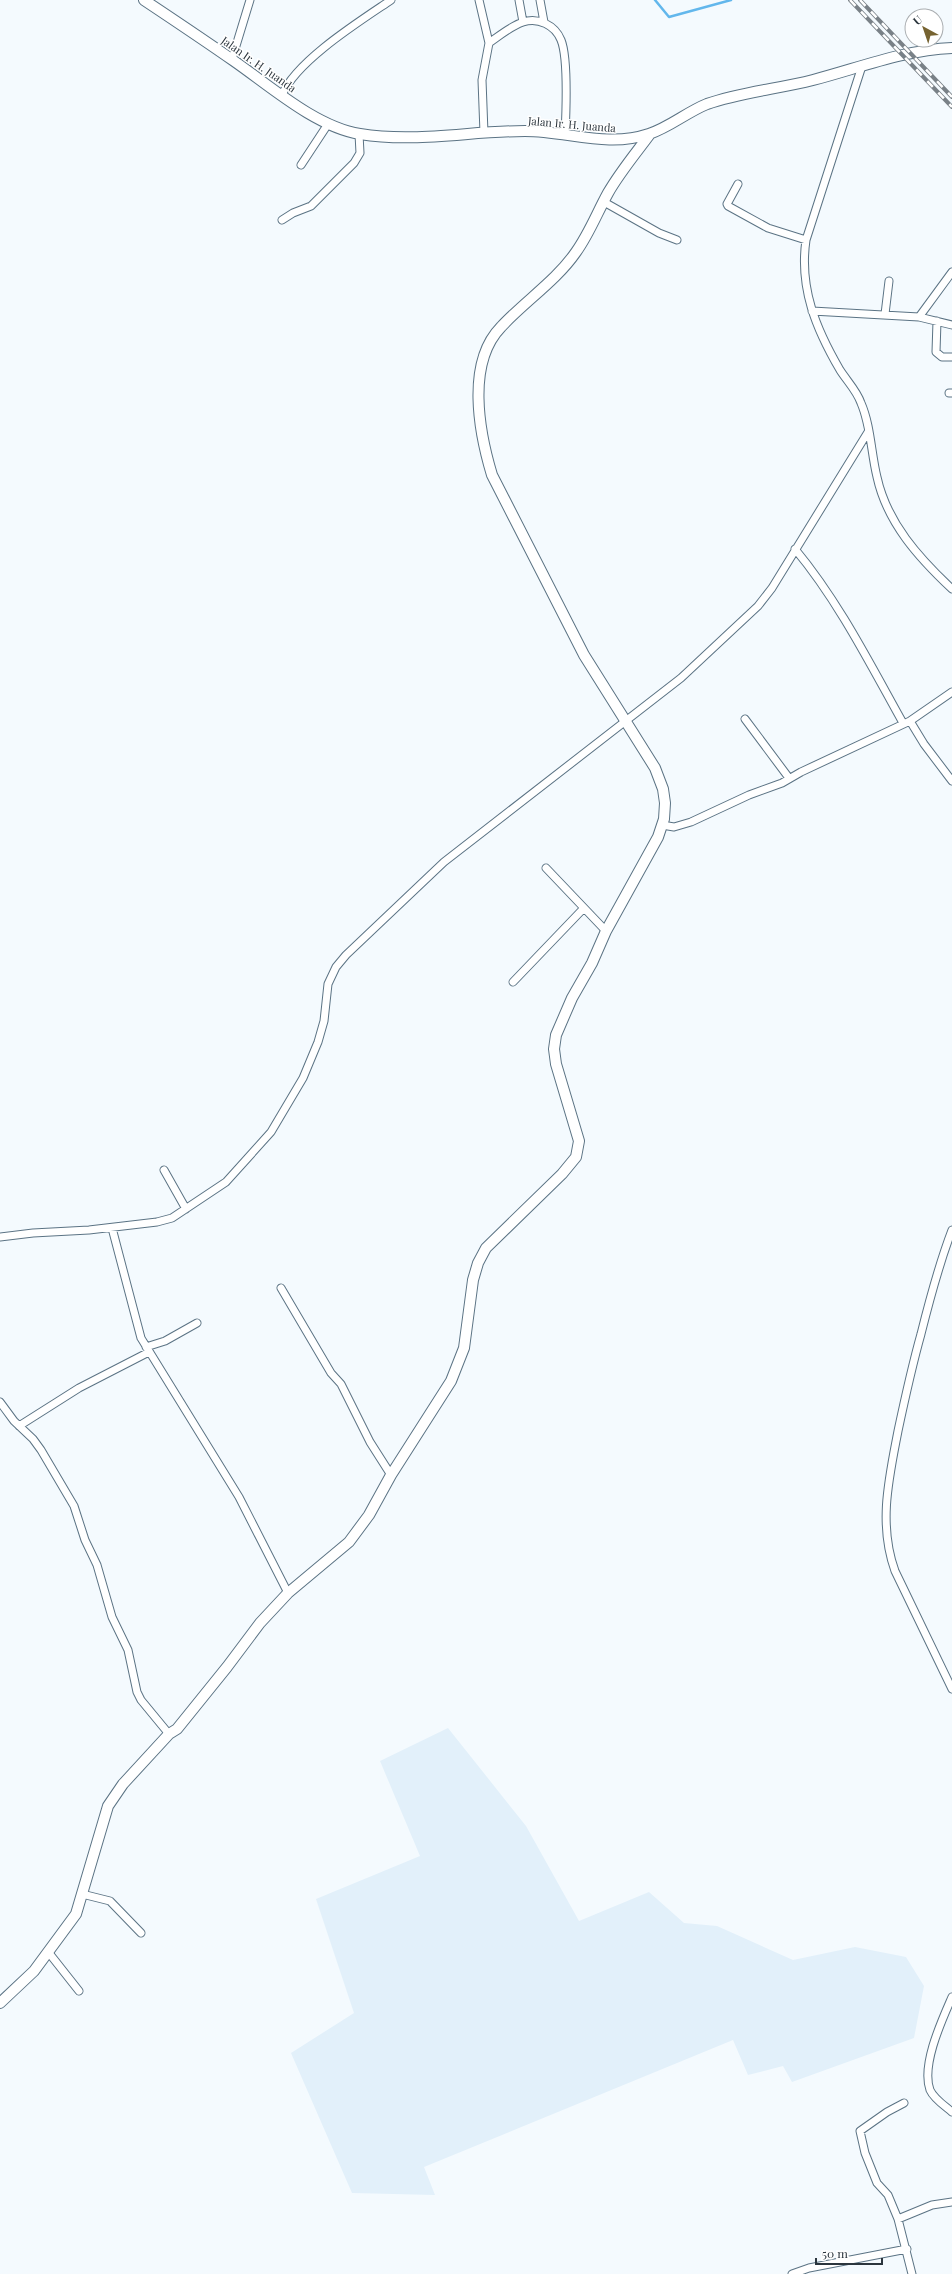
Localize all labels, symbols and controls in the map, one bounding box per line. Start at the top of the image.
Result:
north arrow [904,8,944,48]
text: U [910,12,925,28]
street label: Jalan Ir. H. Juanda [218,32,300,96]
street label: Jalan Ir. H. Juanda [526,113,617,135]
scale bar [816,2240,882,2266]
text: 50 m [822,2245,848,2261]

